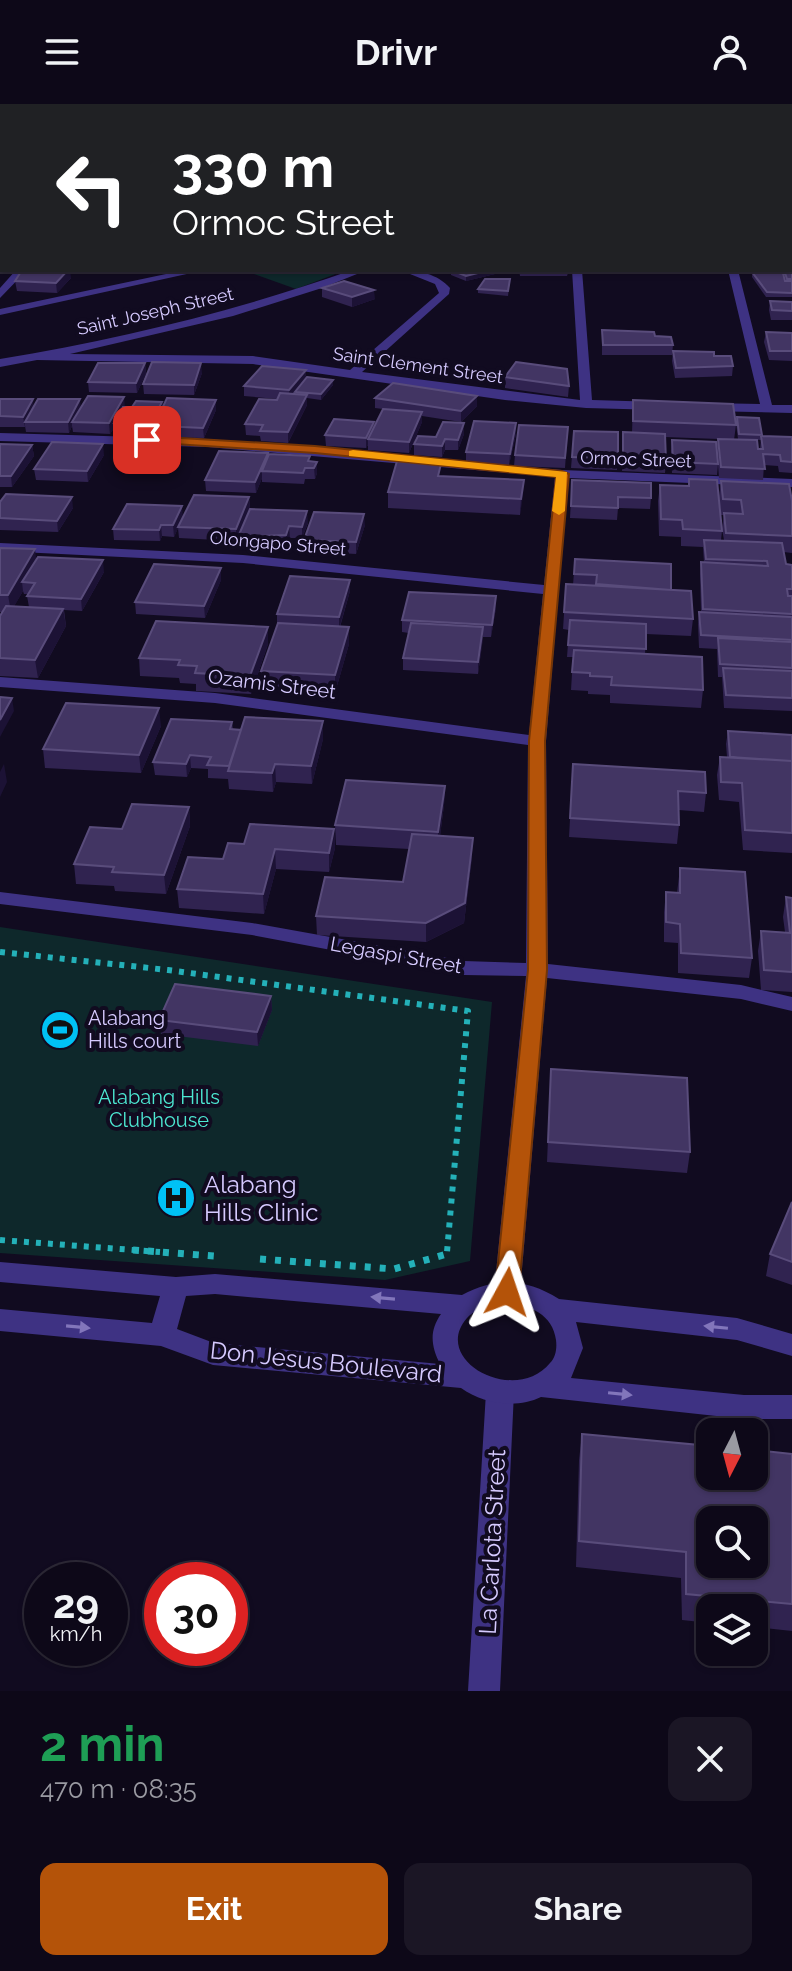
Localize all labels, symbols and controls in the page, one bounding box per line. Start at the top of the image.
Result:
icon: menu [40,30,84,74]
icon: person [708,30,752,74]
text: Drivr [355,31,437,73]
text: 330 m [172,134,334,200]
icon: left [40,136,144,240]
text: Ormoc Street [172,201,395,243]
street label: Saint Joseph Street [75,283,235,339]
street label: Saint Clement Street [332,343,504,387]
pin [113,406,181,474]
icon: arrive [125,418,169,462]
street label: Ormoc Street [580,447,692,471]
street label: Olongapo Street [209,527,347,559]
street label: Ozamis Street [207,664,338,704]
street label: Legaspi Street [328,932,464,978]
place label: Alabang Hills court [88,1006,181,1053]
sports icon: Alabang Hills court [39,1009,81,1051]
park label: Alabang Hills Clubhouse [98,1085,220,1132]
place label: Alabang Hills Clinic [204,1170,318,1227]
hospital icon: Alabang Hills Clinic [155,1177,197,1219]
position arrow [465,1250,549,1334]
one-way arrow [370,1292,395,1305]
one-way arrow [703,1320,728,1333]
one-way arrow [66,1321,91,1334]
street label: Don Jesus Boulevard [208,1335,444,1389]
one-way arrow [608,1388,633,1401]
north arrow [696,1418,768,1490]
map controls [696,1418,768,1666]
street label: La Carlota Street [473,1449,511,1635]
button: search [696,1506,768,1578]
speed limit sign: 30 [144,1562,248,1666]
text: 29 [53,1580,99,1627]
button: layers [696,1594,768,1666]
text: km/h [50,1622,102,1646]
text: 2 min [40,1716,165,1772]
button: close [668,1717,752,1801]
text: 470 m · 08:35 [40,1774,197,1804]
button: Exit [40,1863,388,1955]
button: Share [404,1863,752,1955]

